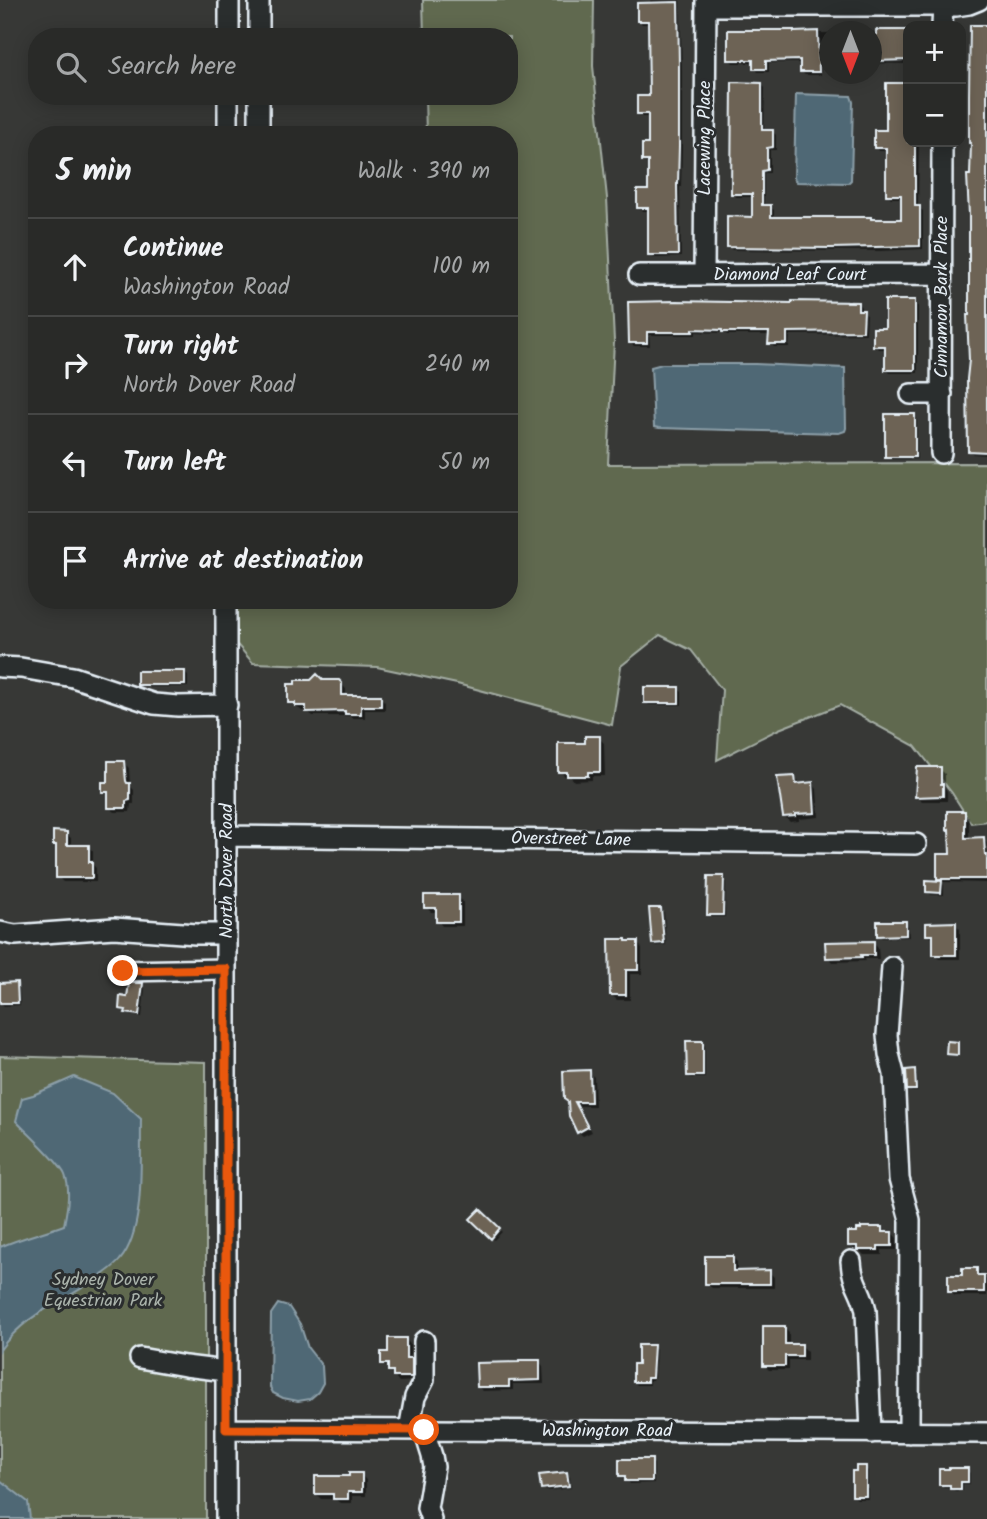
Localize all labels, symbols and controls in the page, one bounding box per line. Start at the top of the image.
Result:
north arrow [819,21,882,84]
map controls [903,21,966,147]
button: + [903,21,966,84]
search box [28,28,518,105]
text: Search here [108,46,236,88]
icon: search [52,48,90,86]
street label: Lacewing Place [691,81,720,195]
button: − [903,84,966,147]
text: 5 min [56,148,132,196]
text: Walk · 390 m [358,154,490,190]
street label: Cinnamon Bark Place [928,216,957,378]
text: Continue [123,228,224,270]
icon: ahead [56,248,94,286]
text: 100 m [432,249,490,285]
street label: Diamond Leaf Court [713,261,868,290]
text: Washington Road [123,270,289,306]
text: Turn right [123,326,239,368]
icon: right [56,346,94,384]
text: 240 m [425,347,490,383]
text: North Dover Road [123,368,295,404]
text: Turn left [123,442,226,484]
icon: left [56,444,94,482]
text: 50 m [439,445,490,481]
text: Arrive at destination [123,540,363,582]
icon: arrive [56,542,94,580]
street label: North Dover Road [213,803,242,938]
street label: Overstreet Lane [511,824,631,856]
route end [107,955,138,986]
park label: Sydney Dover Equestrian Park [44,1266,163,1316]
route start [408,1414,439,1445]
street label: Washington Road [542,1417,673,1446]

